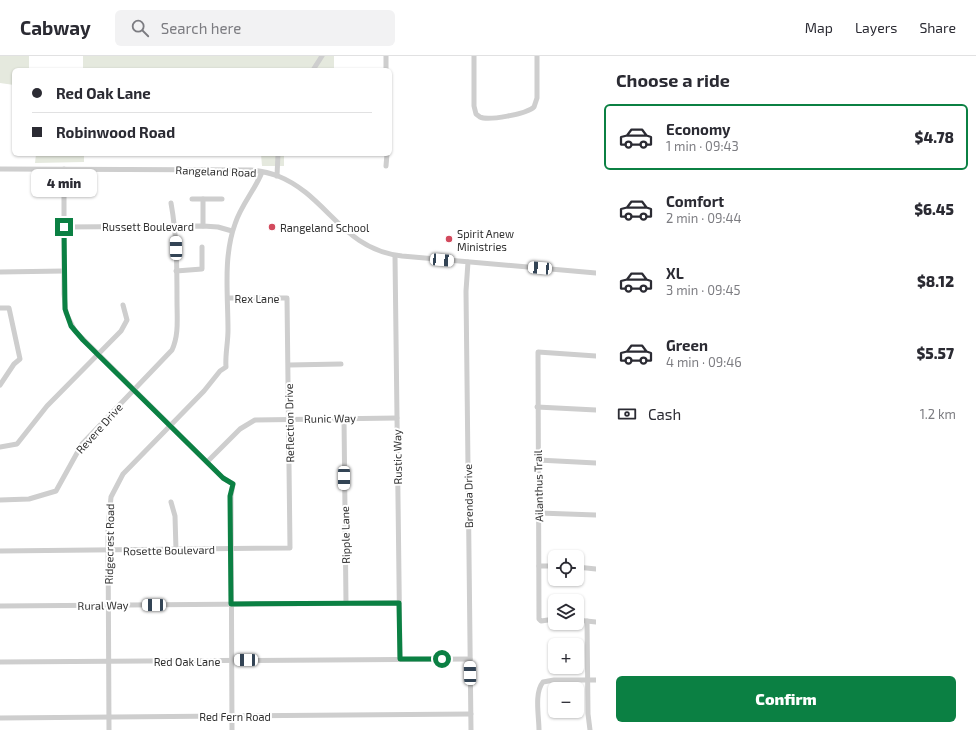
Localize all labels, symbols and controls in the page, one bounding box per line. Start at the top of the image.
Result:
search box [115,10,395,46]
text: Cabway [20,16,91,39]
icon: search [129,17,151,39]
text: Search here [161,19,241,37]
text: Map [805,19,833,36]
text: Layers [855,19,897,36]
text: Share [919,19,956,36]
text: Choose a ride [616,69,730,91]
text: Red Oak Lane [56,84,151,102]
icon: car [618,119,654,155]
text: Economy [666,120,731,138]
text: Robinwood Road [56,123,175,141]
text: $4.78 [915,128,954,146]
text: 1 min · 09:43 [666,138,739,154]
street label: Rangeland Road [175,163,257,179]
callout: 4 min [31,169,97,197]
text: 4 min [47,175,81,191]
icon: car [618,191,654,227]
text: Comfort [666,192,724,210]
text: $6.45 [914,200,954,218]
text: 2 min · 09:44 [666,210,742,226]
route end [55,218,73,236]
street label: Russett Boulevard [102,220,194,233]
place label: Rangeland School [280,221,370,234]
marker: Rangeland School [267,222,277,232]
place label: Spirit Anew Ministries [457,227,514,253]
marker: Spirit Anew Ministries [444,234,454,244]
car [170,236,182,260]
car [430,253,454,267]
car [528,261,552,275]
icon: car [618,263,654,299]
text: XL [666,264,684,282]
text: $8.12 [917,272,954,290]
text: 3 min · 09:45 [666,282,740,298]
street label: Rex Lane [235,292,280,305]
icon: car [618,335,654,371]
text: Green [666,336,708,354]
text: $5.57 [917,344,954,362]
text: 4 min · 09:46 [666,354,742,370]
street label: Reflection Drive [282,383,296,463]
street label: Revere Drive [73,400,125,456]
icon: cash [616,403,638,425]
text: Cash [648,405,681,423]
text: 1.2 km [920,406,956,422]
street label: Runic Way [304,411,356,425]
street label: Rustic Way [390,429,404,485]
street label: Ailanthus Trail [531,449,545,522]
street label: Brenda Drive [461,464,475,528]
car [338,466,350,490]
street label: Ridgecrest Road [102,503,116,585]
street label: Ripple Lane [338,506,352,564]
street label: Rosette Boulevard [123,543,215,557]
map controls [548,550,584,718]
button: locate [548,550,584,586]
button: layers [548,594,584,630]
street label: Rural Way [77,598,129,612]
car [142,599,166,611]
button: + [548,638,584,674]
route start [433,650,451,668]
car [234,654,258,666]
street label: Red Oak Lane [154,655,220,668]
car [464,661,476,685]
button: Confirm [616,676,956,722]
button: − [548,682,584,718]
street label: Red Fern Road [199,710,271,723]

